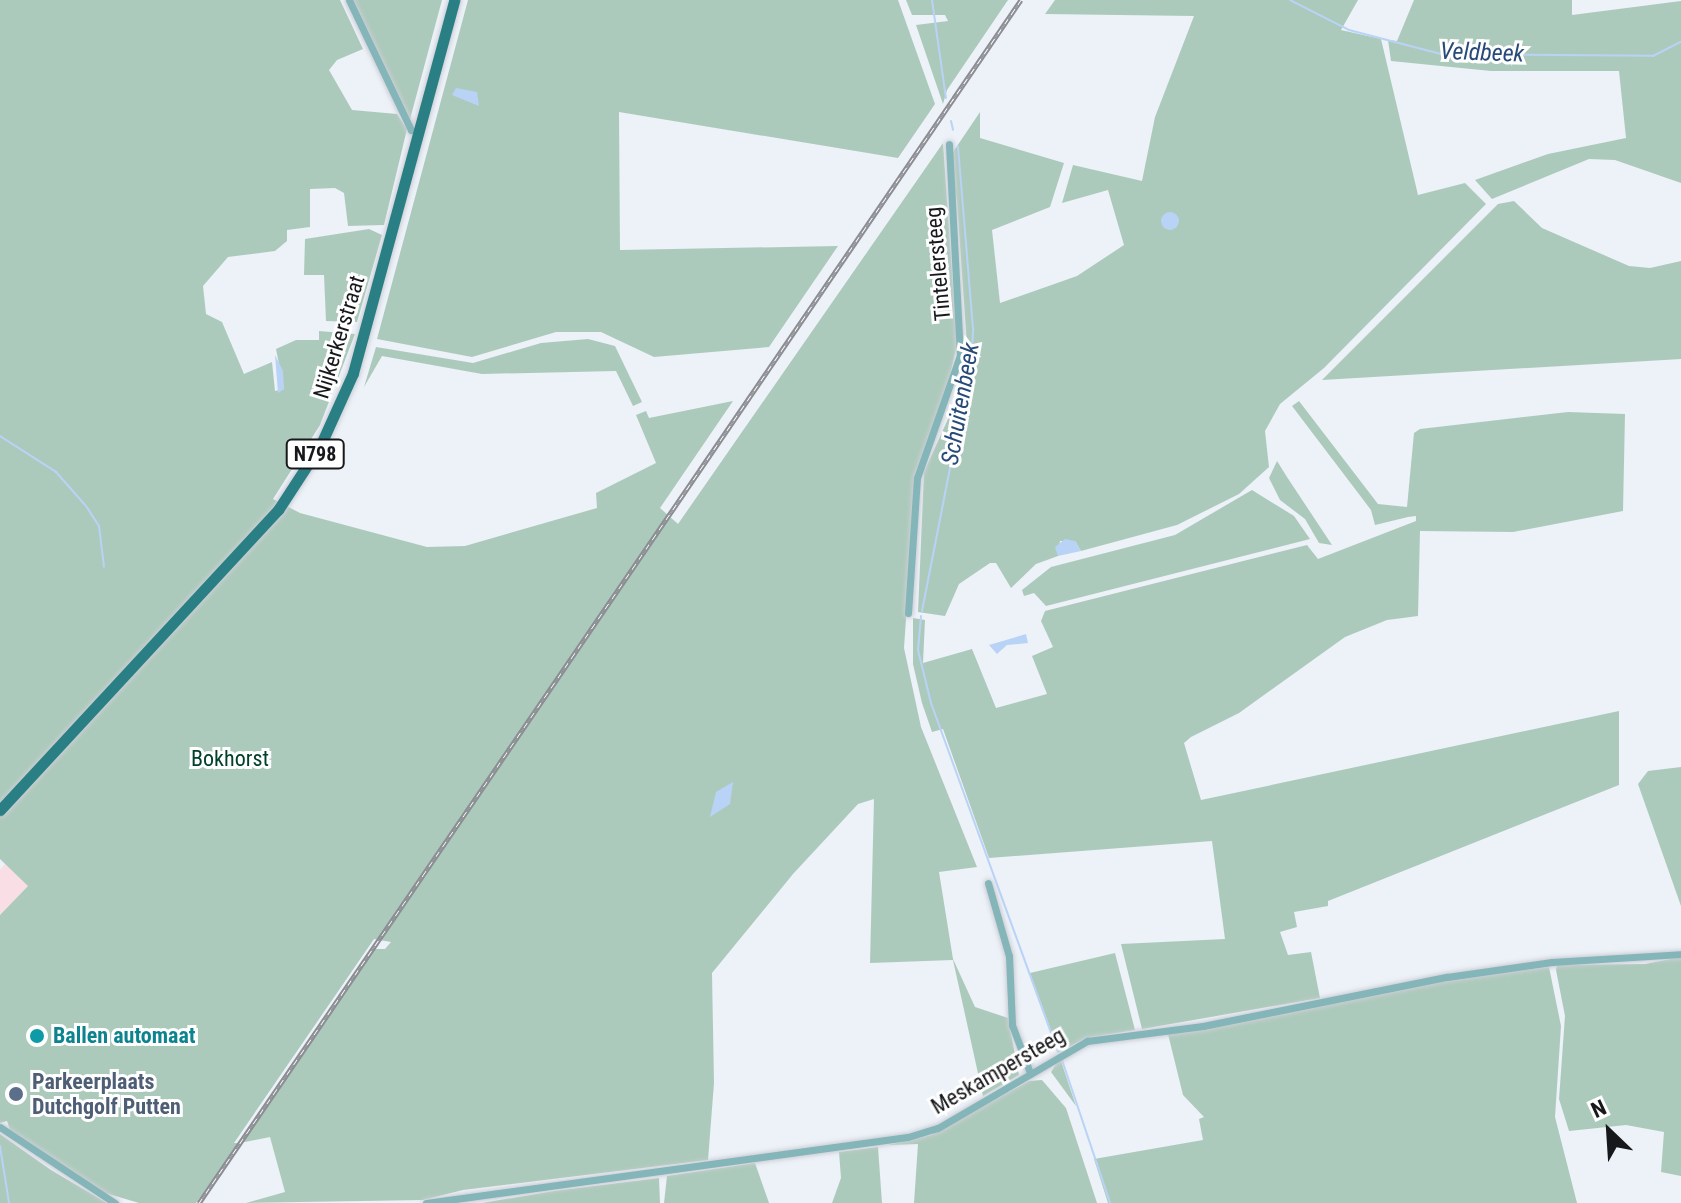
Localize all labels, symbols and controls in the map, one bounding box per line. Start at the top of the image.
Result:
water label: Veldbeek [1439,37,1525,69]
street label: Tintelersteeg [920,206,956,322]
street label: Nijkerkerstraat [308,272,370,402]
water label: Schuitenbeek [936,341,986,467]
road number: N798 [285,438,345,470]
park label: Bokhorst [191,746,269,772]
street label: Meskampersteeg [927,1022,1069,1120]
place label: Ballen automaat [53,1023,196,1049]
marker: Ballen automaat [28,1027,46,1045]
place label: Parkeerplaats Dutchgolf Putten [32,1068,181,1120]
marker: Parkeerplaats Dutchgolf Putten [7,1085,25,1103]
north arrow [1569,1091,1649,1171]
text: N [1587,1095,1610,1123]

